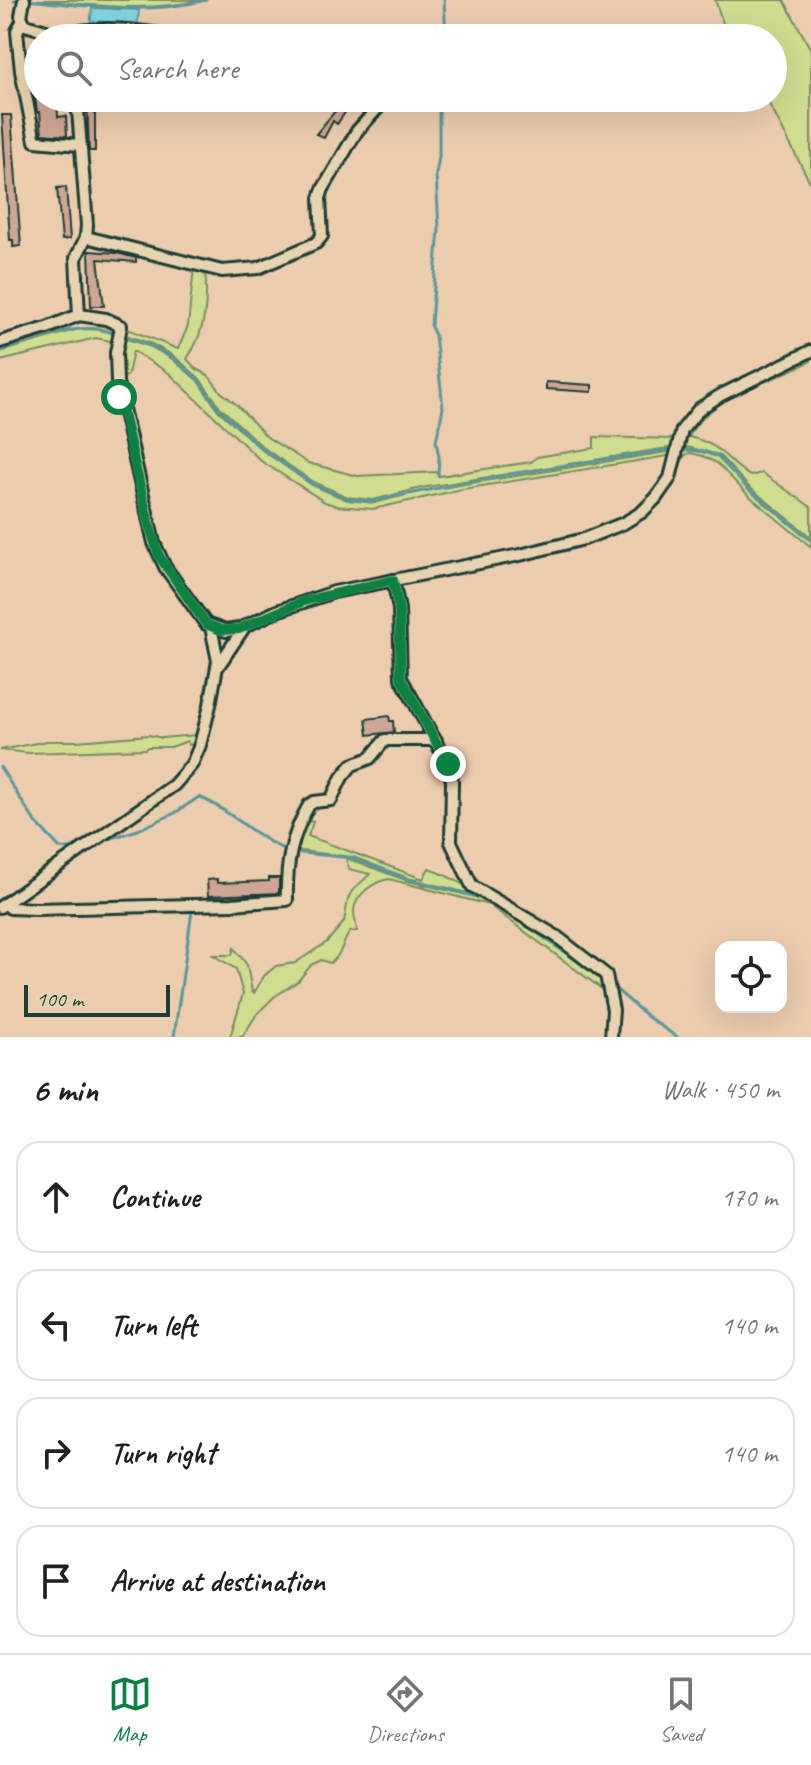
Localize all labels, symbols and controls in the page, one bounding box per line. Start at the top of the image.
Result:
search box [24,24,787,112]
icon: search [52,46,96,90]
text: Search here [116,49,238,87]
route start [101,379,137,415]
route end [430,746,466,782]
map controls [715,941,787,1013]
button: locate [715,941,787,1013]
scale bar [24,981,170,1017]
text: 100 m [36,985,83,1013]
text: 6 min [32,1068,98,1111]
text: Walk · 450 m [662,1073,779,1106]
icon: ahead [34,1175,78,1219]
text: Continue [110,1178,200,1216]
text: 170 m [721,1181,777,1214]
icon: left [34,1303,78,1347]
text: Turn left [110,1306,197,1344]
text: 140 m [721,1309,777,1342]
icon: right [34,1431,78,1475]
text: Turn right [110,1434,215,1472]
text: 140 m [721,1437,777,1470]
icon: arrive [34,1559,78,1603]
text: Arrive at destination [110,1562,325,1600]
tab: Map [108,1672,152,1748]
tab: Directions [367,1672,444,1748]
tab: Saved [659,1672,703,1748]

